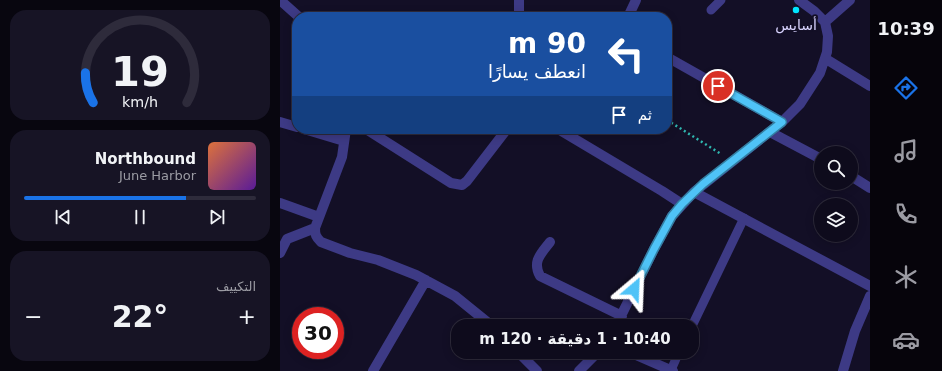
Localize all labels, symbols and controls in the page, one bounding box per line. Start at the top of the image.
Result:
marker: أسايس [791,5,801,15]
place label: أسايس [775,16,817,34]
text: 10:39 [877,18,935,39]
text: 90 m [508,27,586,60]
icon: left [600,28,652,80]
text: 19 [111,47,169,96]
text: انعطف يسارًا [488,61,586,82]
pin [701,69,735,103]
icon: directions [892,74,920,102]
icon: arrive [707,75,729,97]
text: km/h [122,94,158,110]
icon: arrive [608,104,630,126]
text: ثم [638,106,652,124]
icon: music [892,137,920,165]
map controls [814,146,858,242]
button: search [814,146,858,190]
text: Northbound [95,150,196,168]
text: June Harbor [119,168,196,183]
button: layers [814,198,858,242]
icon: phone [892,200,920,228]
icon: previous [52,206,74,228]
icon: pause [129,206,151,228]
icon: next [206,206,228,228]
icon: climate [892,263,920,291]
position arrow [613,268,655,310]
text: التكييف [216,279,256,294]
text: 22° [112,299,168,334]
text: − [24,304,42,329]
text: + [238,304,256,329]
speed limit sign: 30 [292,307,344,359]
icon: car [892,326,920,354]
text: 10:40 · 1 دقيقة · 120 m [479,330,671,348]

